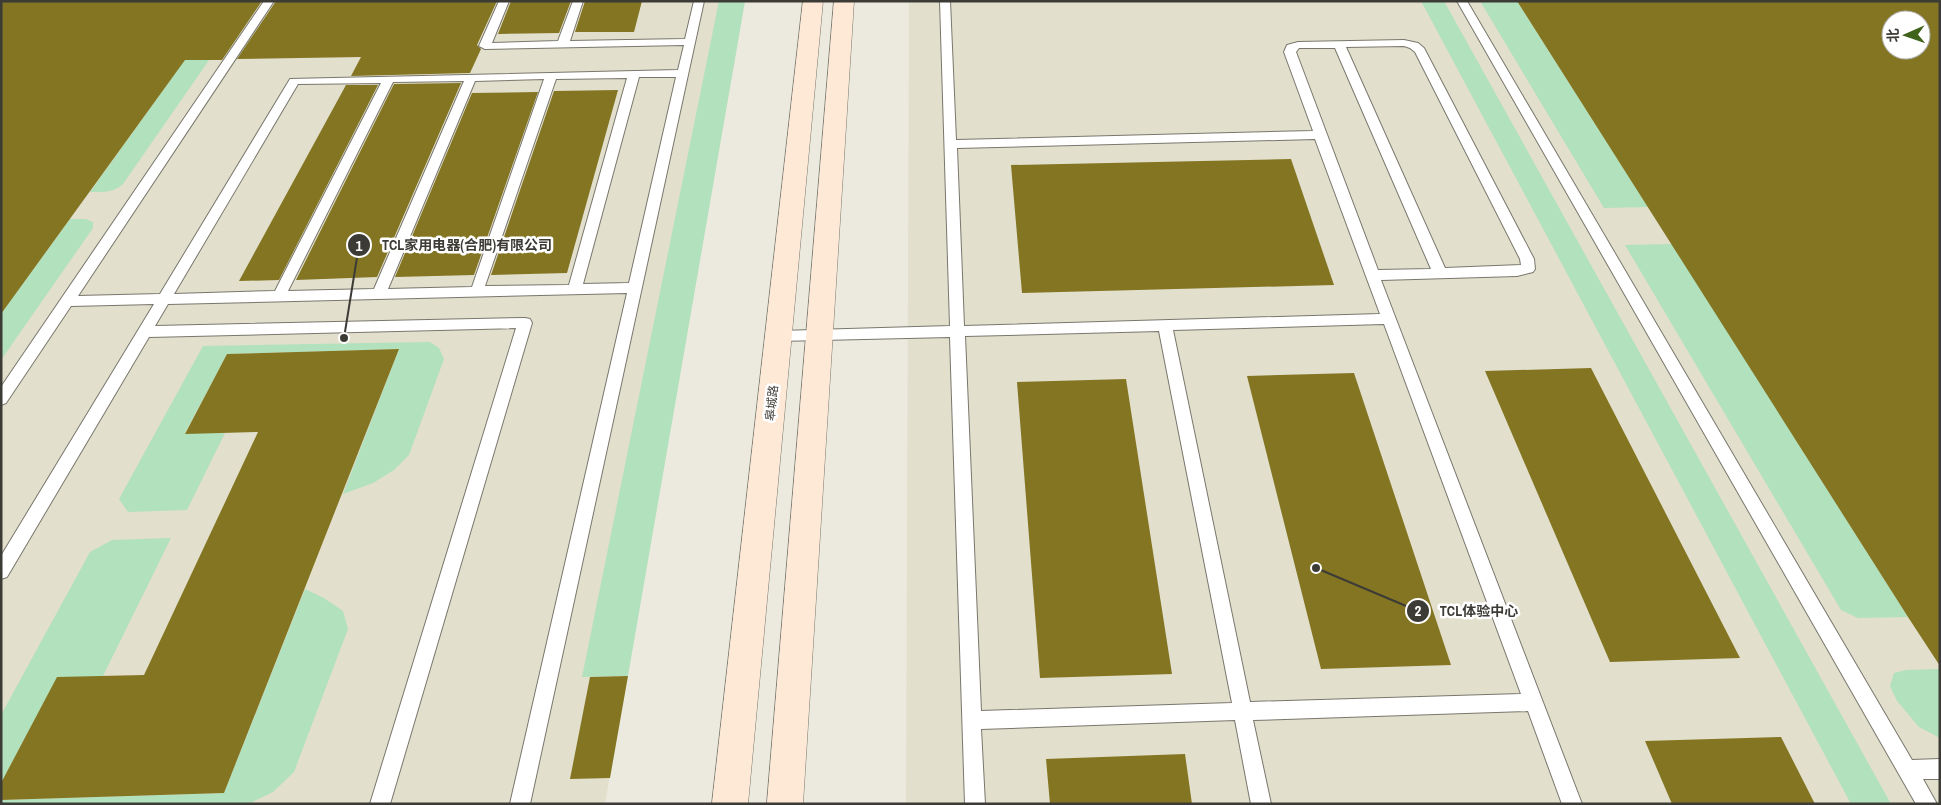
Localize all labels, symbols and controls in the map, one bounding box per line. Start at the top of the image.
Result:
north arrow [1881,10,1931,60]
text: 北 [1884,28,1902,43]
callout: TCL家用电器(合肥)有限公司 [347,231,562,260]
text: 1 [356,235,363,256]
text: TCL家用电器(合肥)有限公司 [382,236,552,254]
street label: 皋城路 [762,384,782,422]
callout: TCL体验中心 [1405,596,1529,625]
text: 2 [1415,600,1422,621]
text: TCL体验中心 [1440,602,1518,620]

